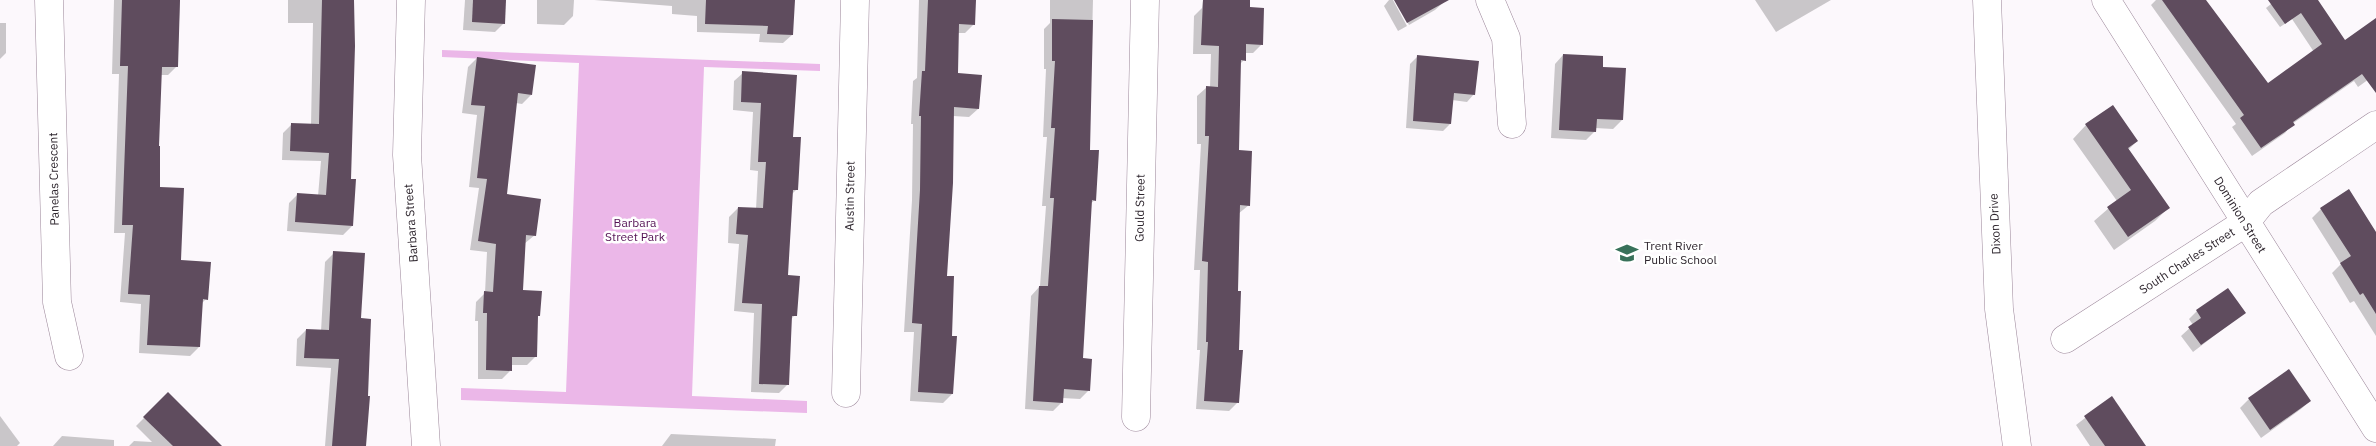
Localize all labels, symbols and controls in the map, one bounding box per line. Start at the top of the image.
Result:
street label: Panelas Crescent [45,132,62,226]
street label: Austin Street [841,161,858,231]
street label: Gould Street [1131,174,1148,242]
street label: Dominion Street [2211,174,2270,256]
street label: Barbara Street [400,183,421,263]
street label: Dixon Drive [1985,193,2004,255]
park label: Barbara Street Park [605,215,666,244]
street label: South Charles Street [2136,224,2237,297]
place label: Trent River Public School [1644,238,1717,267]
school or university icon: Trent River Public School [1614,240,1640,266]

